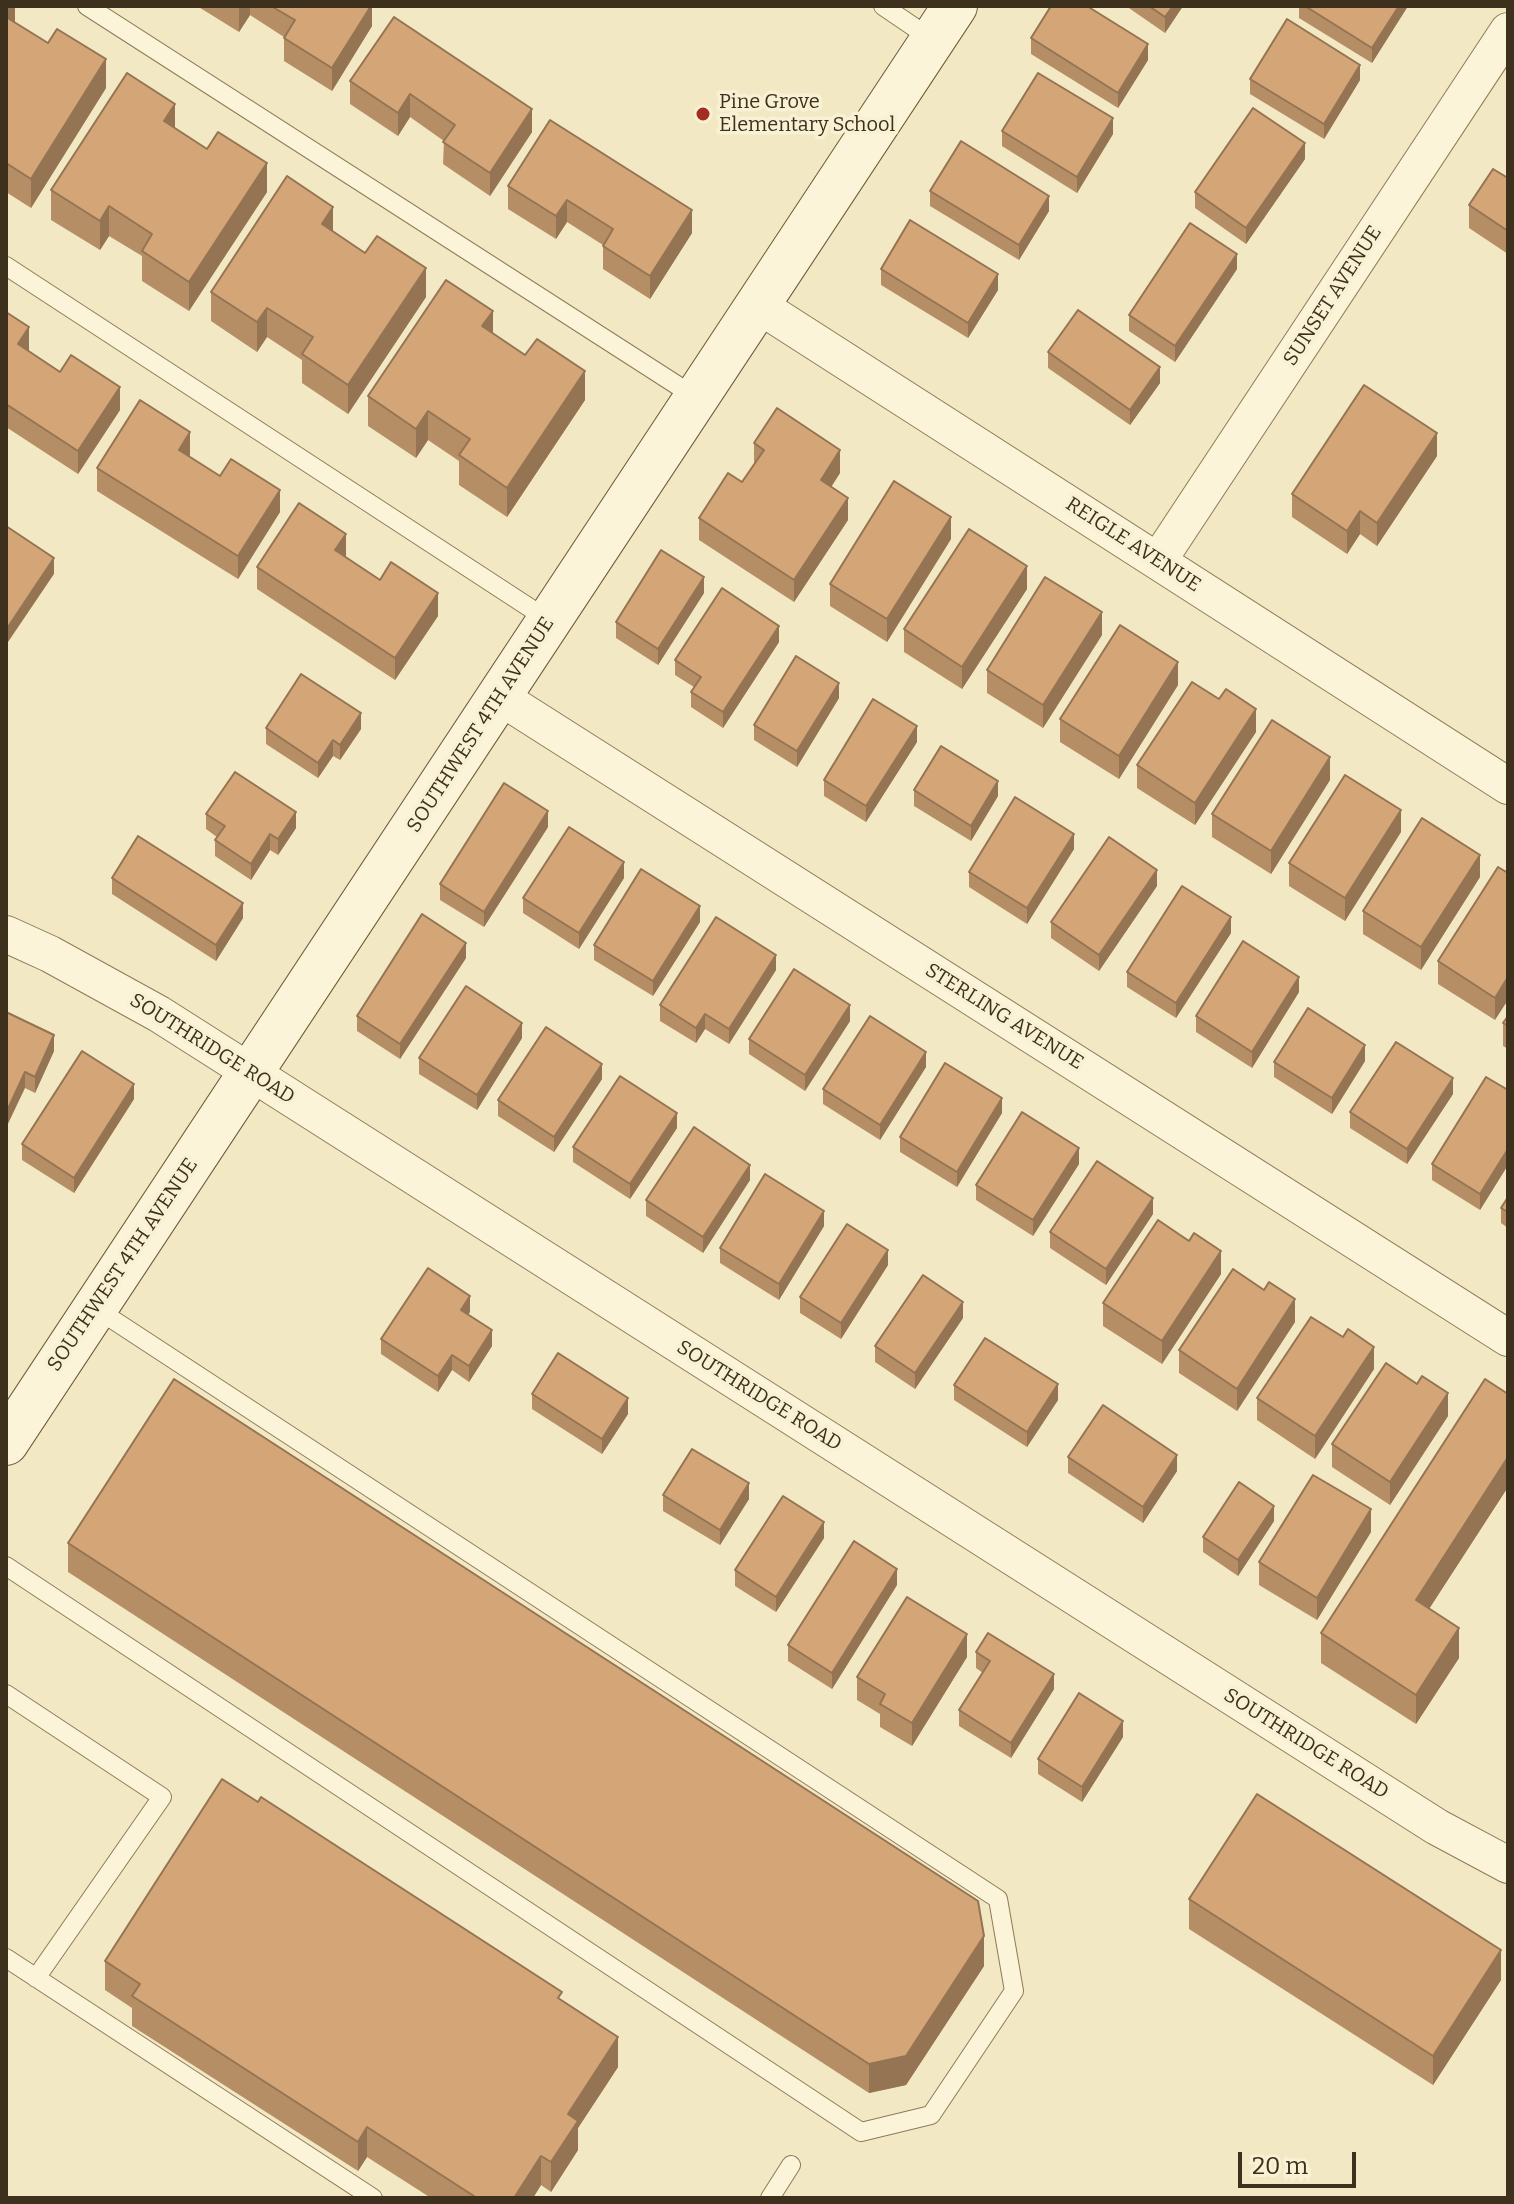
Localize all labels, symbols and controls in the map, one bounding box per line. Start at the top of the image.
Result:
place label: Pine Grove Elementary School [719,90,895,137]
marker: Pine Grove Elementary School [694,105,712,123]
street label: SUNSET AVENUE [1279,221,1387,371]
street label: REIGLE AVENUE [1061,492,1205,598]
street label: SOUTHWEST 4TH AVENUE [402,613,560,837]
street label: STERLING AVENUE [920,959,1088,1075]
street label: SOUTHRIDGE ROAD [125,989,299,1109]
street label: SOUTHWEST 4TH AVENUE [43,1154,203,1376]
street label: SOUTHRIDGE ROAD [672,1336,846,1456]
street label: SOUTHRIDGE ROAD [1219,1684,1393,1804]
scale bar [1242,2136,1360,2186]
text: 20 m [1252,2152,1308,2180]

